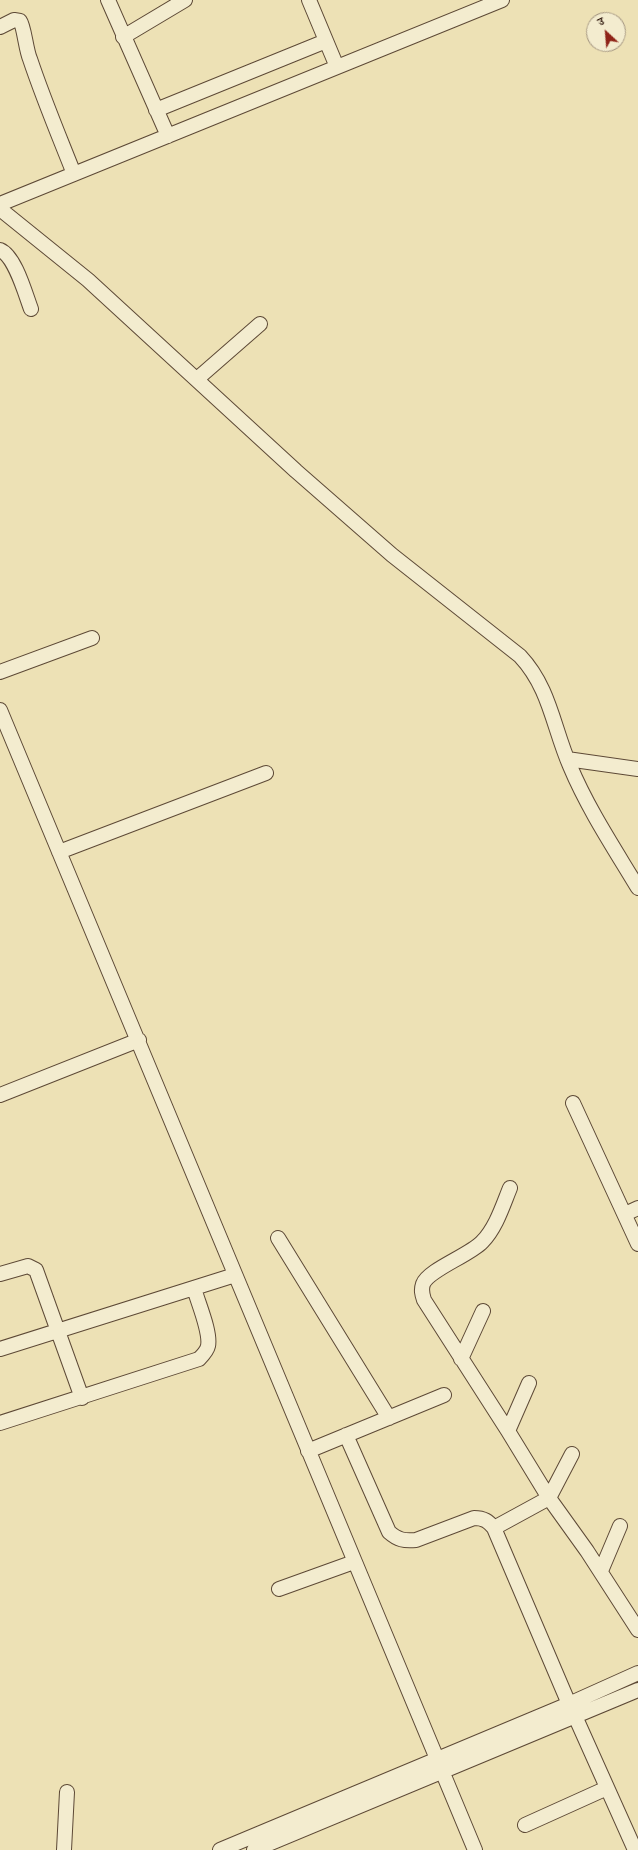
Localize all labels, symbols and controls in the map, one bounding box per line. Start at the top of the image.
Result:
north arrow [586,12,626,52]
text: उ [596,15,607,30]

